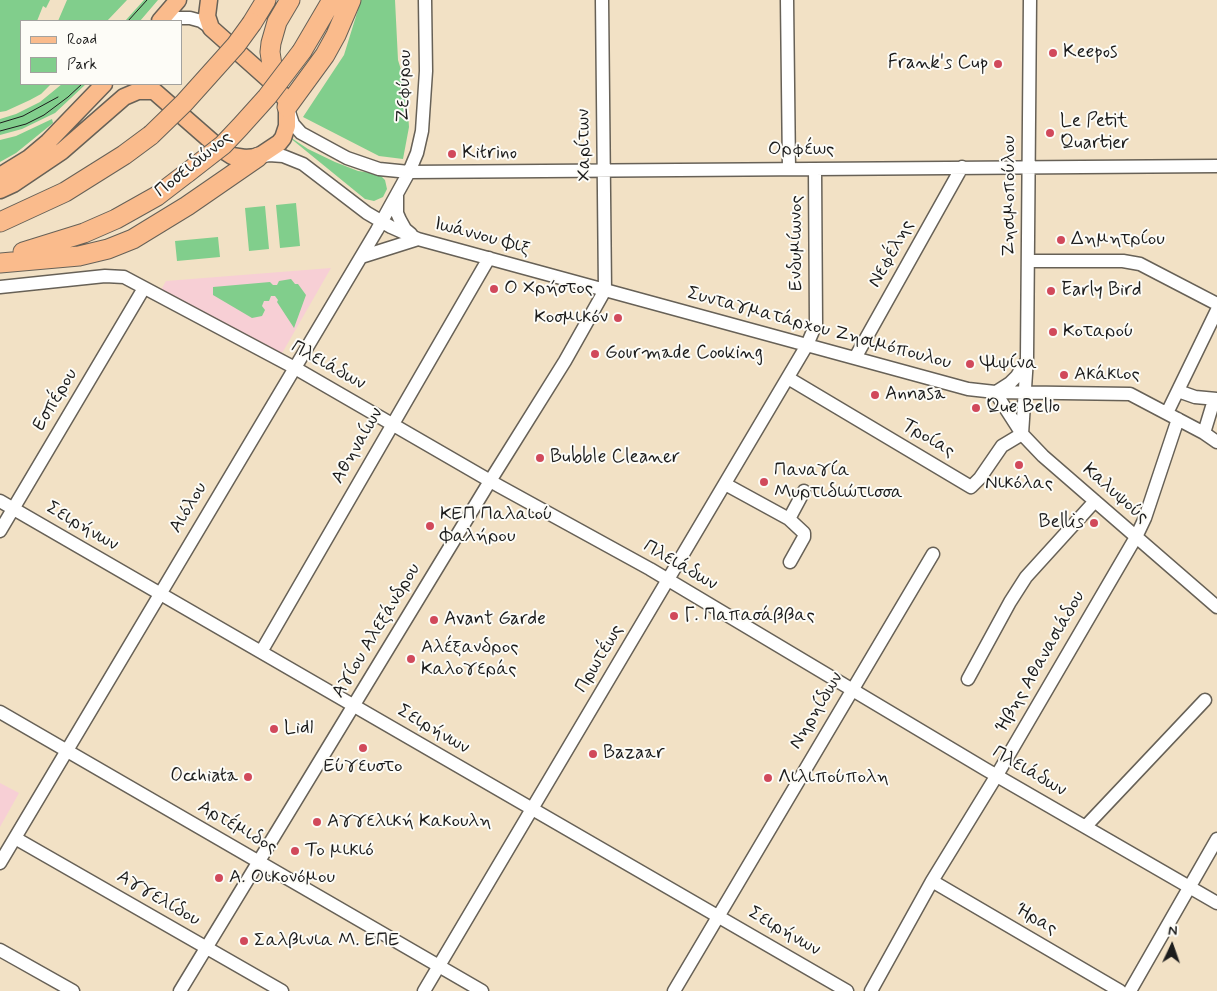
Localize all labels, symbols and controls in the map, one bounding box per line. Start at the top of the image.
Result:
legend [20,20,182,85]
text: Road [67,30,97,50]
place label: Keepos [1063,42,1117,64]
marker: Keepos [1047,47,1059,59]
street label: Ζεφύρου [392,49,418,123]
place label: Frank's Cup [888,53,988,75]
text: Park [67,55,97,75]
marker: Frank's Cup [992,58,1004,70]
street label: Χαρίτων [573,109,597,181]
place label: Le Petit Quartier [1060,111,1129,155]
street label: Ποσειδώνος [151,127,237,203]
marker: Le Petit Quartier [1044,127,1056,139]
street label: Ζησιμοπούλου [999,135,1021,257]
street label: Ορφέως [768,139,834,161]
place label: Kitrino [462,143,517,165]
marker: Kitrino [446,148,458,160]
street label: Ενδυμίωνος [786,195,808,291]
street label: Ιωάννου Φιξ [431,213,533,261]
street label: Νεφέλης [864,216,920,292]
place label: Δημητρίου [1071,229,1165,251]
marker: Δημητρίου [1055,234,1067,246]
place label: Ο Χρήστος [504,278,593,300]
place label: Early Bird [1061,280,1142,302]
marker: Ο Χρήστος [488,283,500,295]
street label: Συνταγματάρχου Ζησιμόπουλου [684,283,954,375]
marker: Early Bird [1045,285,1057,297]
place label: Κοσμικόν [534,307,608,329]
marker: Κοσμικόν [612,312,624,324]
place label: Κοταρού [1063,321,1134,343]
marker: Κοταρού [1047,326,1059,338]
street label: Πλειάδων [287,336,369,396]
place label: Gourmade Cooking [605,343,763,365]
marker: Gourmade Cooking [589,348,601,360]
place label: Ψιψίνα [980,353,1037,375]
marker: Ψιψίνα [964,358,976,370]
place label: Ακάκιος [1074,364,1140,386]
street label: Εσπέρου [29,365,83,435]
marker: Ακάκιος [1058,369,1070,381]
place label: Annasa [885,384,945,406]
marker: Annasa [869,389,881,401]
place label: Que Bello [986,397,1060,419]
marker: Que Bello [970,402,982,414]
street label: Αθηναίων [327,404,389,488]
street label: Τροίας [897,414,959,464]
place label: Bubble Cleaner [550,447,680,469]
marker: Bubble Cleaner [534,452,546,464]
marker: Νικόλας [1013,459,1025,471]
street label: Καλυψούς [1077,459,1153,529]
place label: Παναγία Μυρτιδιώτισσα [774,460,903,504]
place label: Νικόλας [985,473,1053,495]
marker: Παναγία Μυρτιδιώτισσα [758,476,770,488]
street label: Αιόλου [165,478,213,538]
street label: Σειρήνων [42,497,122,557]
place label: ΚΕΠ Παλαιού Φαλήρου [440,504,552,548]
place label: Bellis [1039,512,1084,534]
marker: Bellis [1088,517,1100,529]
marker: ΚΕΠ Παλαιού Φαλήρου [424,520,436,532]
street label: Πλειάδων [639,536,721,596]
street label: Αγίου Αλεξάνδρου [328,559,426,703]
street label: Ήβης Αθανασιάδου [991,587,1091,737]
place label: Γ. Παπασάββας [684,605,815,627]
place label: Avant Garde [444,609,546,631]
marker: Γ. Παπασάββας [668,610,680,622]
marker: Avant Garde [428,614,440,626]
street label: Πρωτέως [571,621,629,697]
place label: Αλέξανδρος Καλογεράς [421,637,519,681]
marker: Αλέξανδρος Καλογεράς [405,653,417,665]
street label: Νηρηίδων [785,668,849,754]
street label: Σειρήνων [393,700,473,760]
place label: Lidl [284,718,313,740]
marker: Lidl [268,723,280,735]
marker: Εύγευστο [357,742,369,754]
street label: Πλειάδων [988,742,1070,802]
place label: Bazaar [603,743,665,765]
marker: Bazaar [587,748,599,760]
place label: Εύγευστο [324,756,402,778]
place label: Occhiata [170,766,238,788]
place label: Λιλιπούπολη [778,767,889,789]
marker: Occhiata [242,771,254,783]
marker: Λιλιπούπολη [762,772,774,784]
street label: Αρτέμιδος [193,796,281,860]
place label: Αγγελική Κακουλη [327,811,492,833]
marker: Αγγελική Κακουλη [311,816,323,828]
place label: Το μικιό [305,840,374,862]
marker: Το μικιό [289,845,301,857]
street label: Αγγελίδου [112,866,204,932]
place label: Α. Οικονόμου [229,867,335,889]
marker: Α. Οικονόμου [213,872,225,884]
street label: Ήρας [1011,899,1061,941]
street label: Σειρήνων [744,902,824,962]
north arrow [1147,921,1197,971]
text: N [1168,922,1178,940]
place label: Σαλβινια Μ. ΕΠΕ [254,930,400,952]
marker: Σαλβινια Μ. ΕΠΕ [238,935,250,947]

